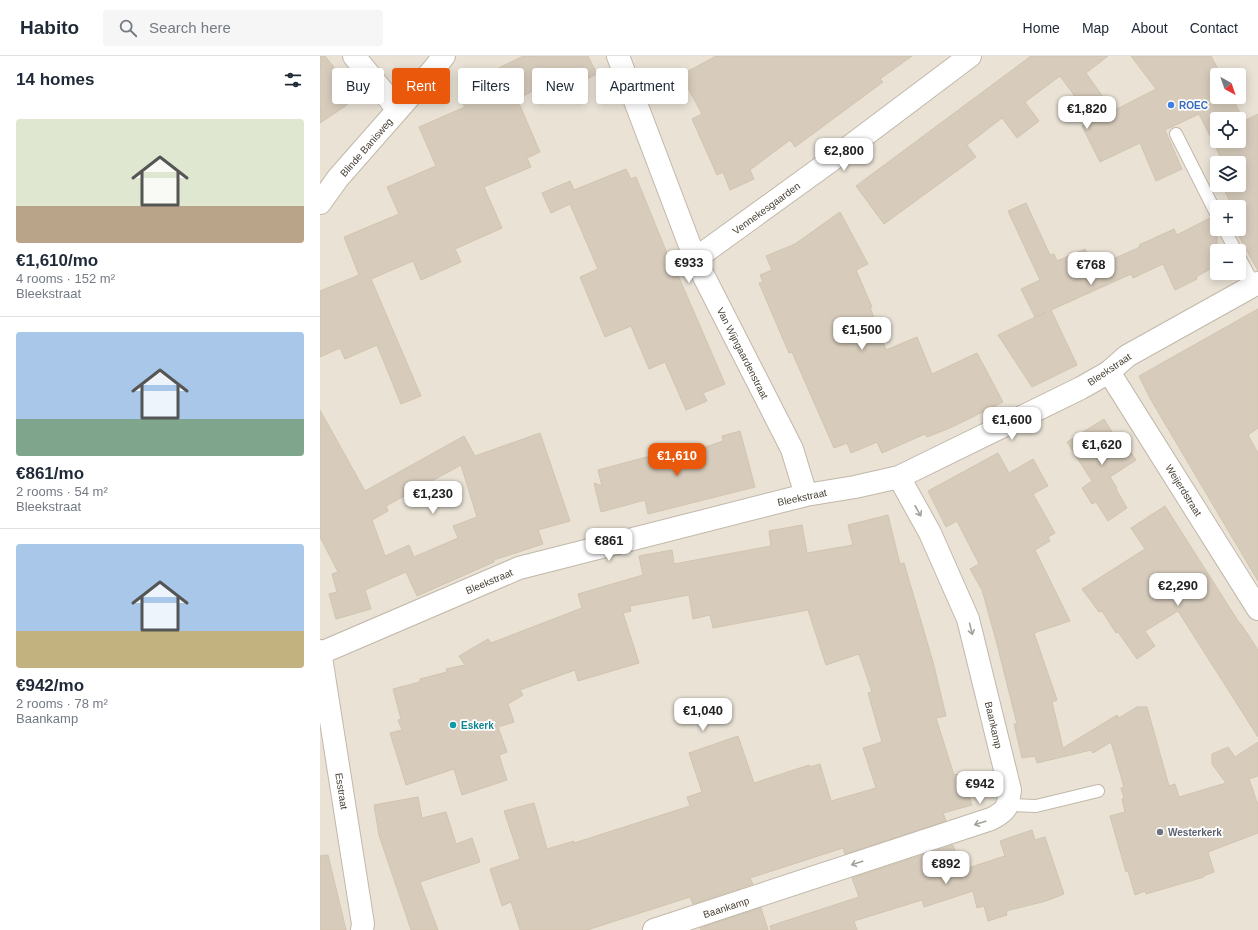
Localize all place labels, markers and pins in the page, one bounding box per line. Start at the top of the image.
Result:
pin: €1,820 [1054,96,1120,130]
marker: ROEC [1166,100,1176,110]
place label: ROEC [1179,100,1208,111]
pin: €2,800 [811,138,877,172]
pin: €933 [665,250,713,284]
pin: €768 [1067,252,1115,286]
pin: €1,500 [829,317,895,351]
pin: €1,600 [979,407,1045,441]
pin: €1,620 [1069,432,1135,466]
pin: €1,610 [644,443,710,477]
pin: €1,230 [400,481,466,515]
pin: €861 [585,528,633,562]
pin: €2,290 [1145,573,1211,607]
pin: €1,040 [670,698,736,732]
marker: Eskerk [448,720,458,730]
place label: Eskerk [461,720,494,731]
pin: €942 [956,771,1004,805]
marker: Westerkerk [1155,827,1165,837]
place label: Westerkerk [1168,827,1222,838]
pin: €892 [922,851,970,885]

